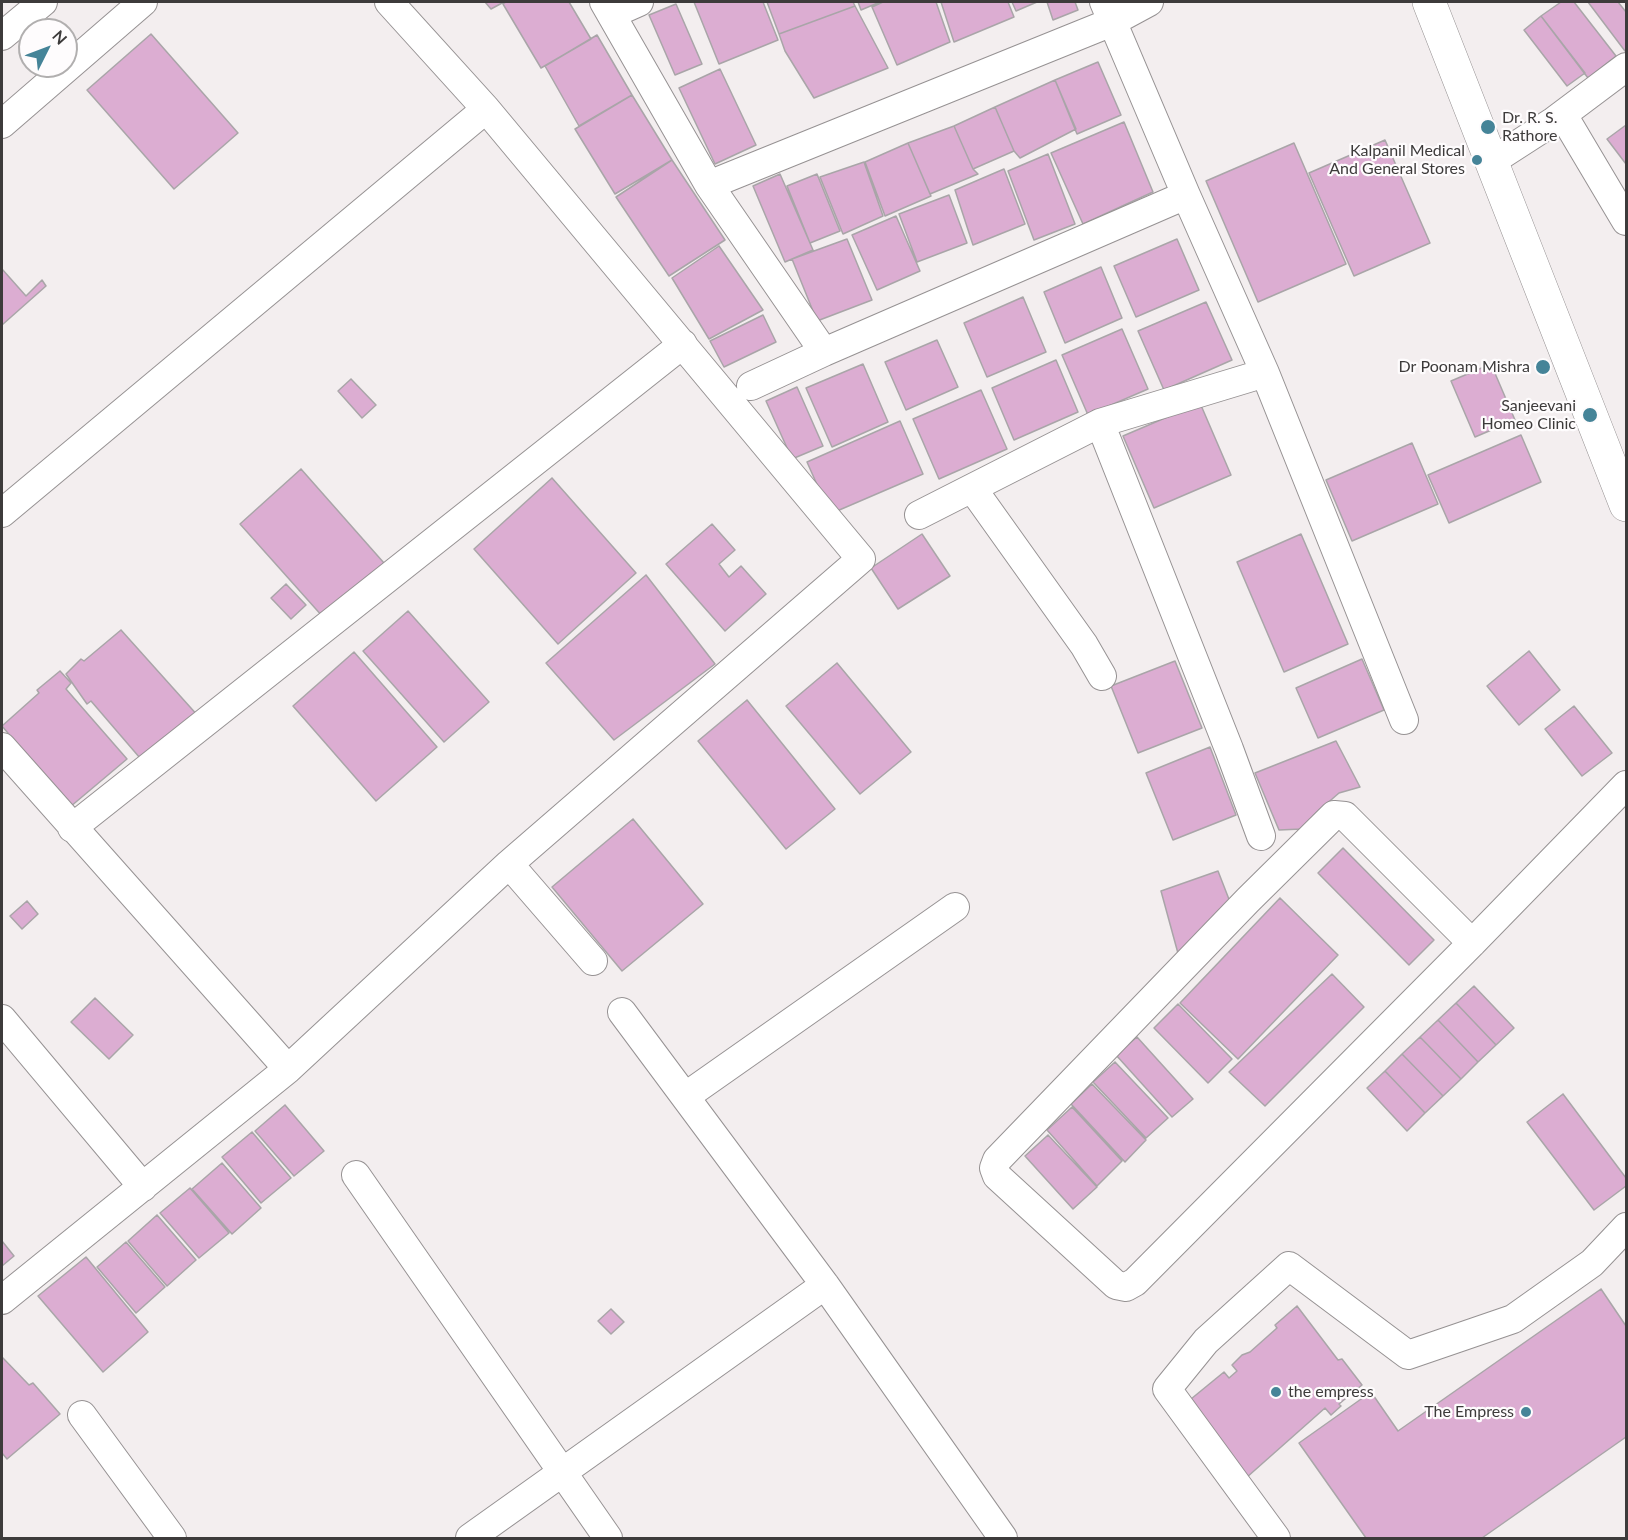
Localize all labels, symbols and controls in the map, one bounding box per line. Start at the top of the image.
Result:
north arrow [18,18,78,78]
text: N [49,26,71,48]
place label: Dr. R. S. Rathore [1502,108,1557,146]
marker: Dr. R. S. Rathore [1479,118,1497,136]
place label: Kalpanil Medical And General Stores [1329,141,1465,179]
marker: Kalpanil Medical And General Stores [1470,153,1484,167]
place label: Dr Poonam Mishra [1399,357,1530,377]
marker: Dr Poonam Mishra [1534,358,1552,376]
place label: Sanjeevani Homeo Clinic [1481,396,1576,434]
marker: Sanjeevani Homeo Clinic [1581,406,1599,424]
place label: the empress [1288,1382,1374,1402]
marker: the empress [1269,1385,1283,1399]
place label: The Empress [1424,1402,1514,1422]
marker: The Empress [1519,1405,1533,1419]

